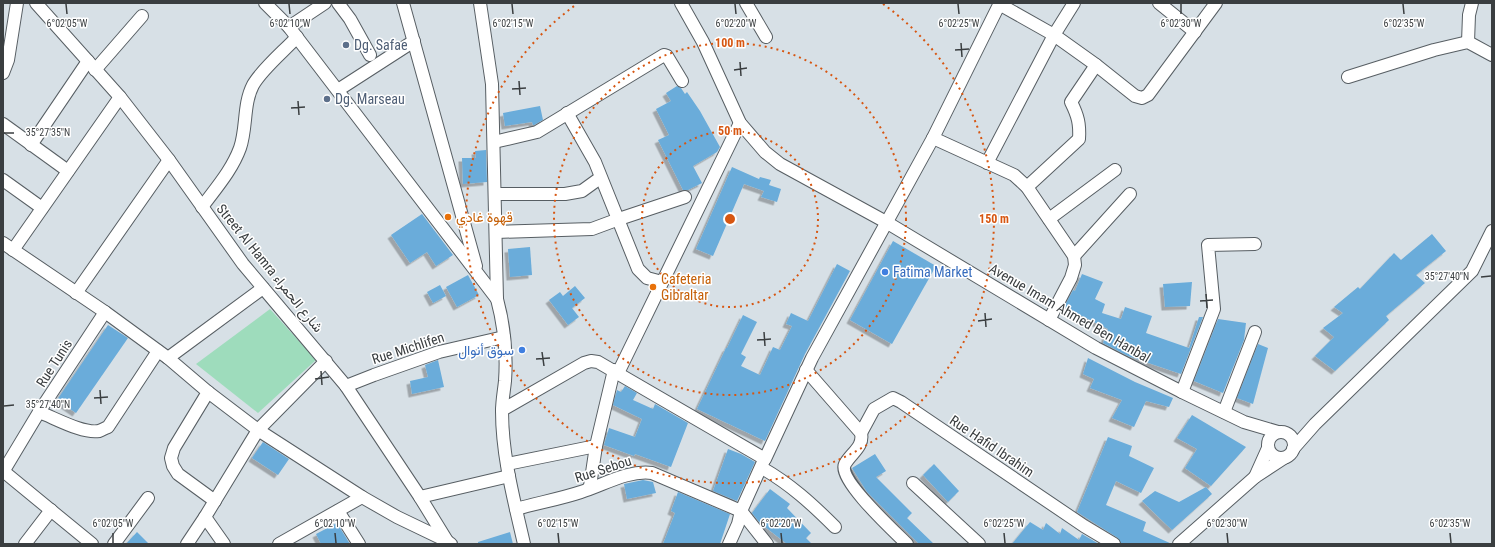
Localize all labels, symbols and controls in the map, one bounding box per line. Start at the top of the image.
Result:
text: 6°02'05"W [47,18,88,29]
text: 6°02'10"W [270,18,311,29]
text: 6°02'15"W [493,18,534,29]
text: 6°02'20"W [716,18,757,29]
text: 6°02'25"W [939,18,980,29]
text: 6°02'30"W [1161,18,1202,29]
text: 6°02'35"W [1384,18,1425,29]
text: 100 m [715,36,745,50]
place label: Dg. Safae [354,37,408,53]
marker: Dg. Safae [341,40,351,50]
place label: Dg. Marseau [335,91,405,107]
marker: Dg. Marseau [322,94,332,104]
text: 50 m [718,124,742,138]
text: 35°27'35"N [26,127,70,138]
street label: Street Al Hamra شارع الحمراء [211,201,327,337]
place label: قهوة غادي [456,209,513,229]
marker: قهوة غادي [443,212,453,222]
centre of rings [723,212,737,226]
text: 150 m [979,212,1009,226]
street label: Avenue Imam Ahmed Ben Hanbal [987,260,1153,366]
place label: Fatima Market [893,264,972,280]
marker: Fatima Market [880,267,890,277]
place label: Cafeteria Gibraltar [661,271,711,303]
text: 35°27'40"N [1425,271,1469,282]
marker: Cafeteria Gibraltar [648,282,658,292]
street label: Rue Michlifen [370,329,446,367]
street label: Rue Tunis [33,336,75,390]
place label: سوق أنوال [458,342,514,360]
marker: سوق أنوال [517,345,527,355]
text: 35°27'40"N [26,399,70,410]
street label: Rue Hafid Ibrahim [947,412,1037,480]
street label: Rue Sebou [573,452,633,486]
text: 6°02'05"W [93,518,134,529]
text: 6°02'10"W [315,518,356,529]
text: 6°02'15"W [538,518,579,529]
text: 6°02'20"W [761,518,802,529]
text: 6°02'25"W [984,518,1025,529]
text: 6°02'30"W [1207,518,1248,529]
text: 6°02'35"W [1430,518,1471,529]

